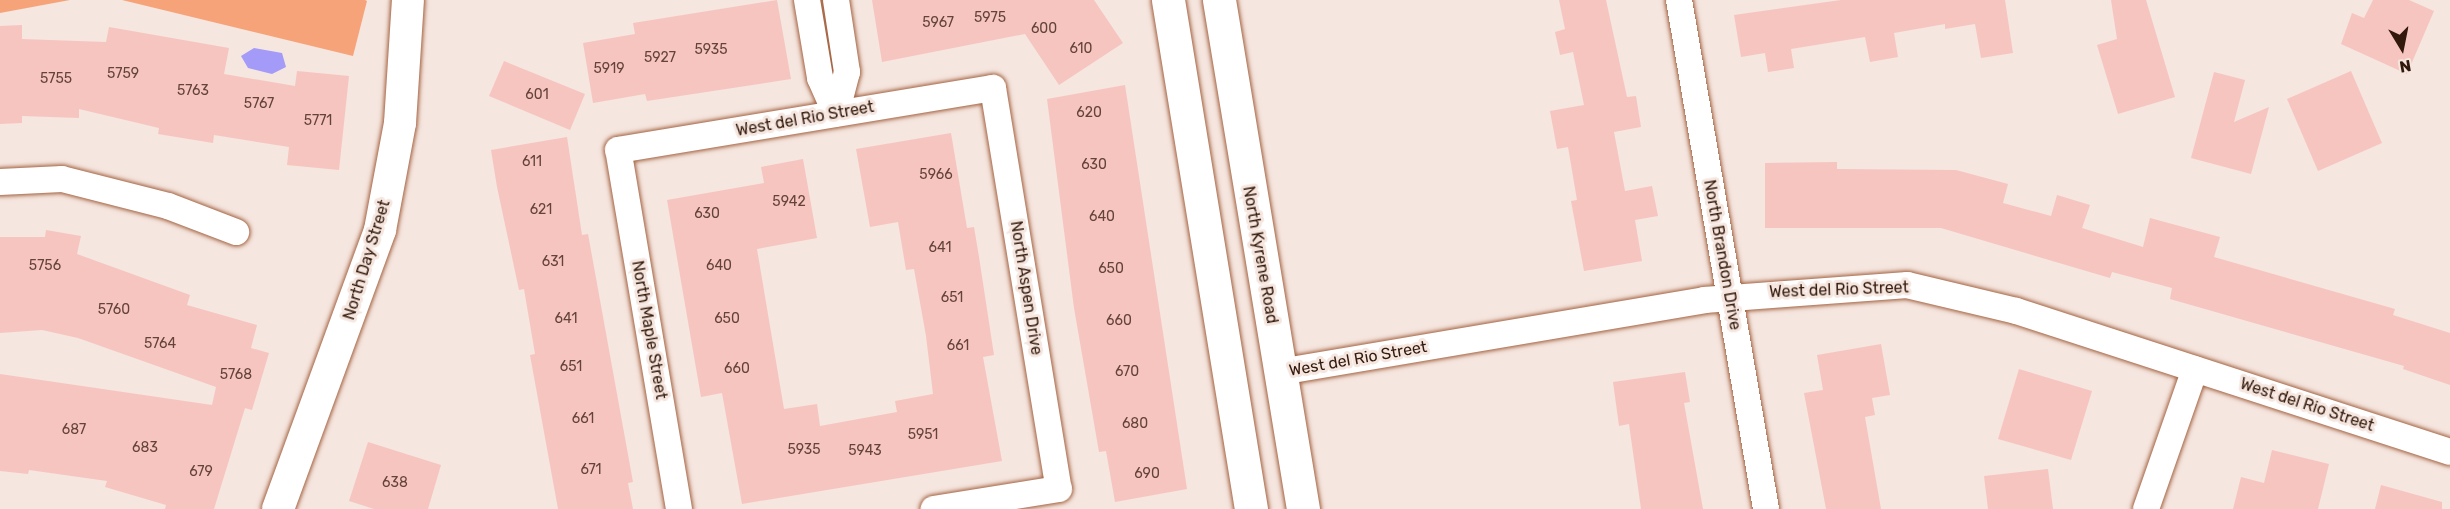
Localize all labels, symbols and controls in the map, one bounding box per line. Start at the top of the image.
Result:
house number: 5975 [974,10,1006,26]
house number: 5967 [922,15,954,31]
north arrow [2372,18,2432,78]
house number: 600 [1031,21,1057,37]
house number: 610 [1070,41,1092,57]
house number: 5935 [694,42,728,58]
house number: 5927 [644,50,676,66]
text: N [2398,56,2413,77]
house number: 5919 [594,61,624,77]
house number: 5759 [107,66,139,82]
house number: 5755 [40,71,72,87]
house number: 5763 [177,83,209,99]
house number: 601 [525,87,549,103]
house number: 5767 [244,96,274,112]
street label: West del Rio Street [735,97,875,141]
house number: 620 [1076,105,1102,121]
house number: 5771 [304,113,332,129]
house number: 611 [522,154,542,170]
house number: 630 [1081,157,1107,173]
house number: 5966 [919,167,953,183]
street label: North Brandon Drive [1699,178,1745,332]
street label: North Kyrene Road [1238,185,1282,325]
house number: 5942 [772,194,806,210]
street label: North Day Street [340,197,394,323]
house number: 621 [530,202,552,218]
house number: 630 [694,206,720,222]
house number: 640 [1089,209,1115,225]
street label: North Aspen Drive [1006,219,1046,357]
house number: 641 [929,240,951,256]
house number: 631 [542,254,564,270]
house number: 5756 [29,258,61,274]
house number: 640 [706,258,732,274]
street label: North Maple Street [627,259,671,401]
house number: 650 [1098,261,1124,277]
street label: West del Rio Street [1769,278,1909,302]
house number: 651 [941,290,963,306]
house number: 5760 [98,302,130,318]
house number: 641 [555,311,577,327]
house number: 650 [714,311,740,327]
house number: 660 [1106,313,1132,329]
house number: 5764 [144,336,176,352]
street label: West del Rio Street [1288,337,1428,381]
house number: 661 [947,338,969,354]
house number: 651 [560,359,582,375]
house number: 660 [724,361,750,377]
house number: 670 [1115,364,1139,380]
house number: 5768 [220,367,252,383]
street label: West del Rio Street [2238,374,2376,436]
house number: 661 [572,411,594,427]
house number: 680 [1122,416,1148,432]
house number: 687 [62,422,86,438]
house number: 5951 [908,427,938,443]
house number: 683 [132,440,158,456]
house number: 5935 [787,442,821,458]
house number: 5943 [848,443,882,459]
house number: 671 [580,462,602,478]
house number: 679 [189,464,213,480]
house number: 690 [1134,466,1160,482]
house number: 638 [382,475,408,491]

